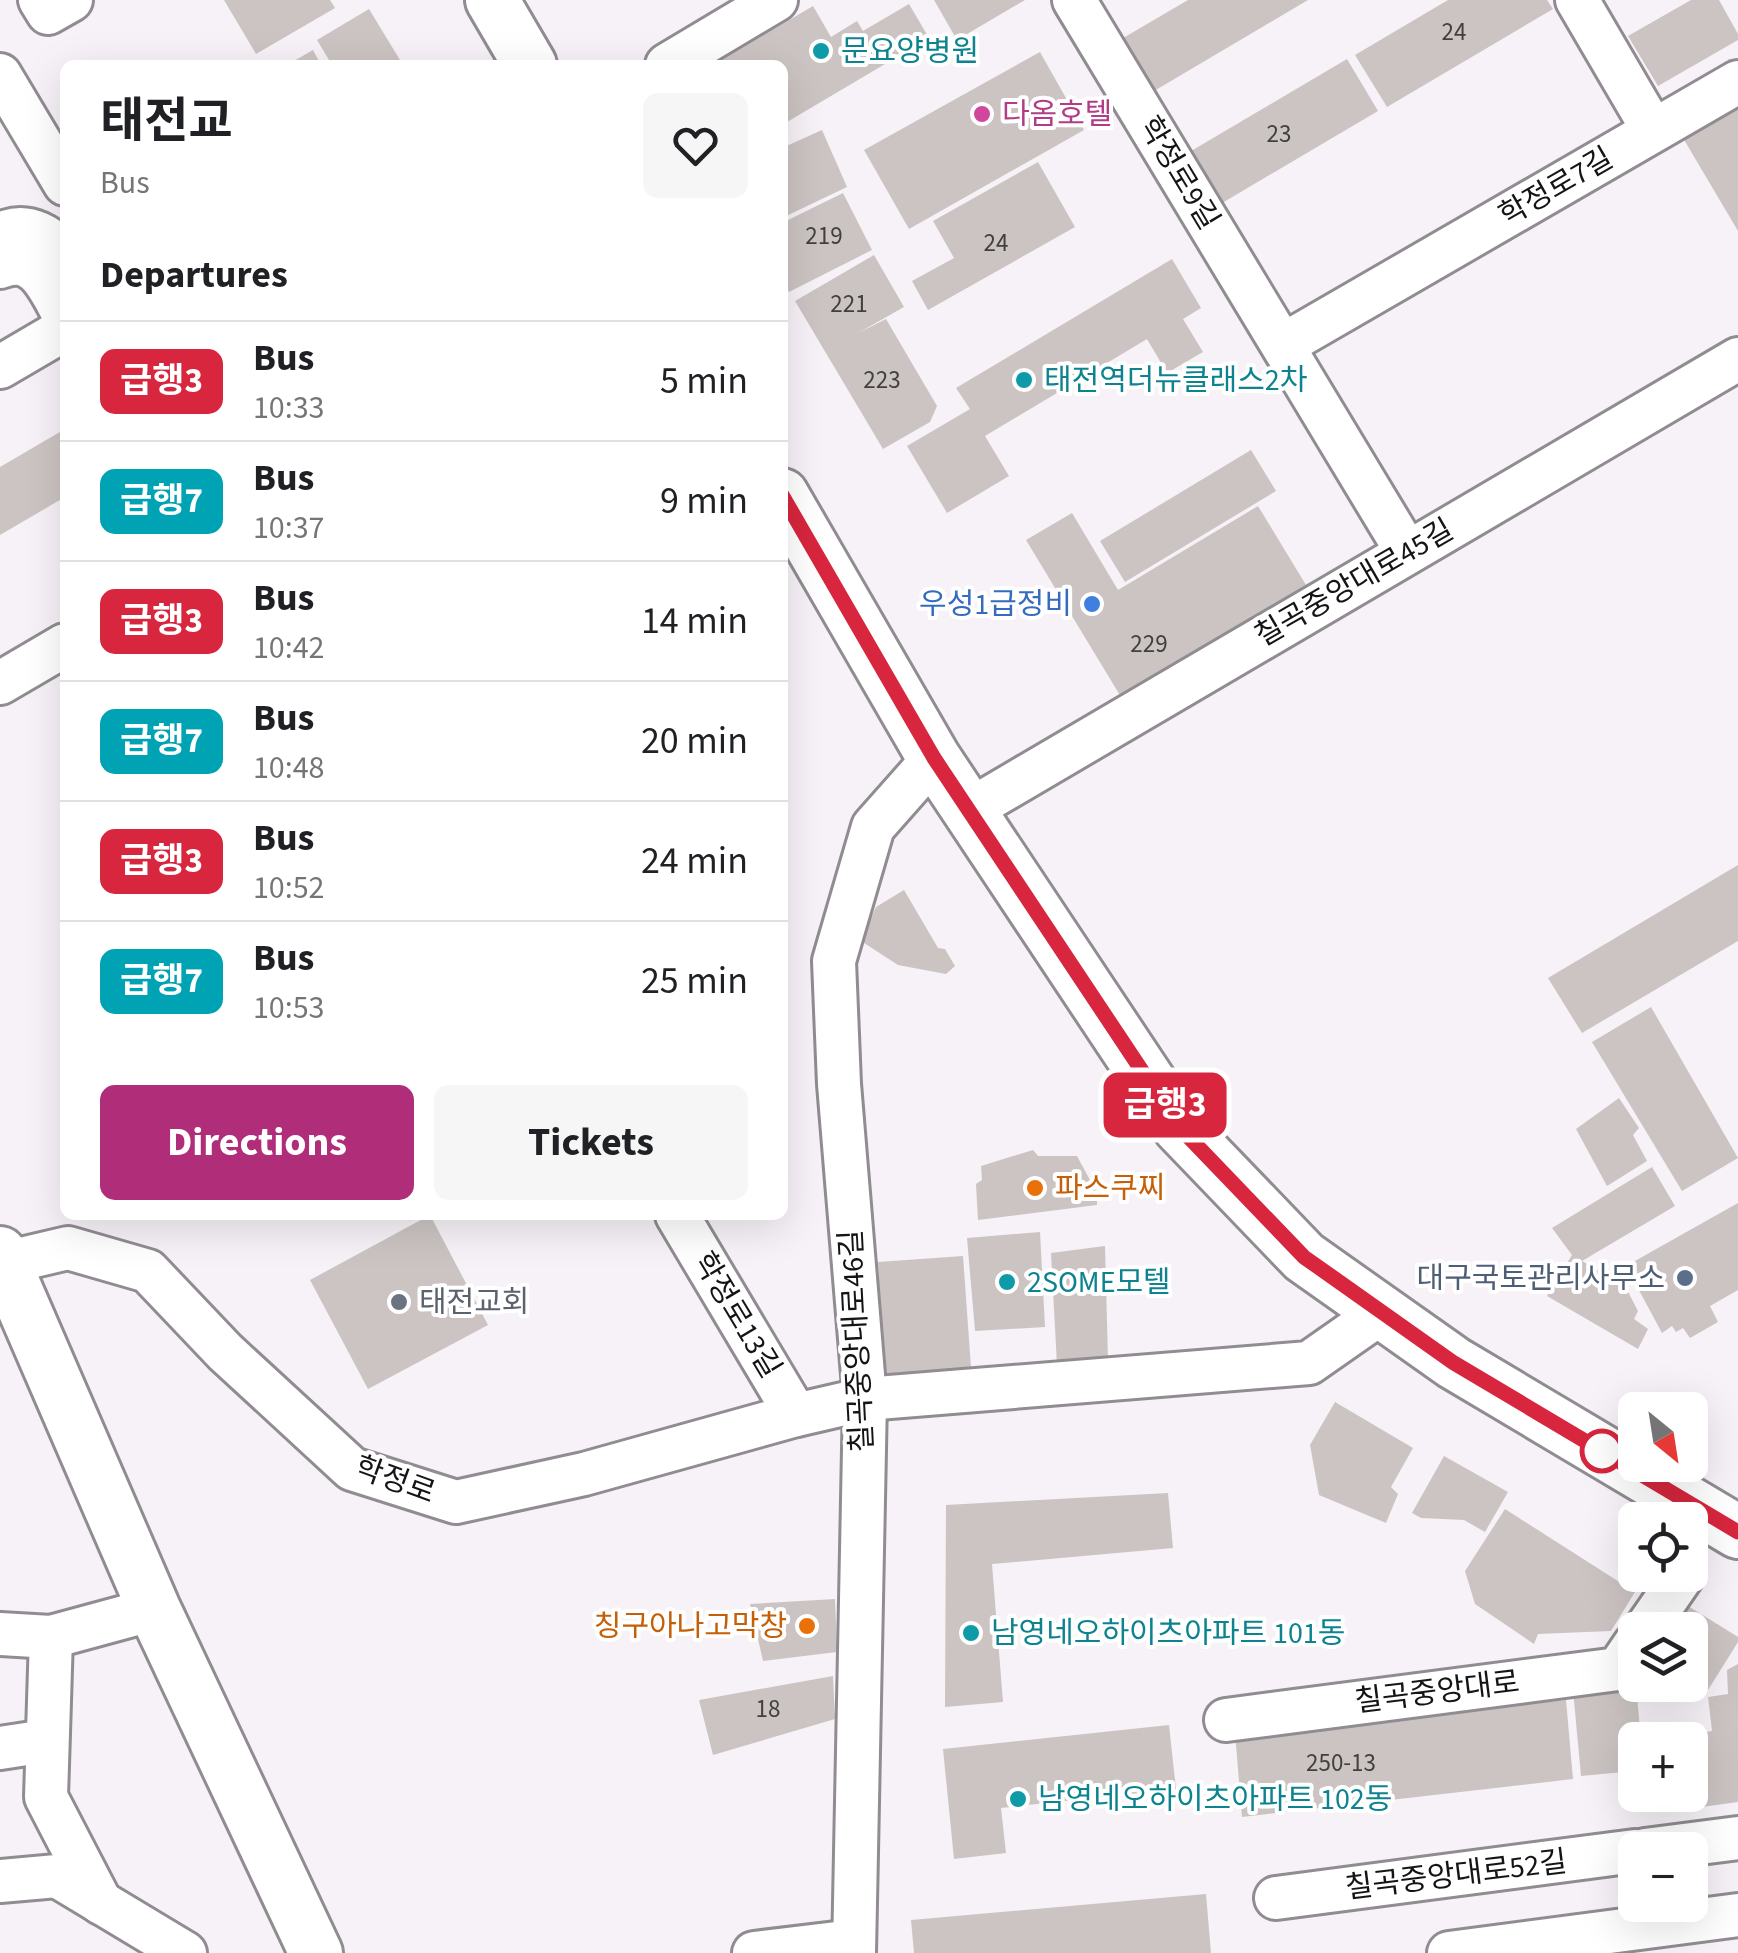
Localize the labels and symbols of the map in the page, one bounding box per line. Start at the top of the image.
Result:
house number: 24 [1442,14,1466,50]
place label: 문요양병원 [841,30,979,73]
marker: 문요양병원 [810,40,832,62]
place label: 다옴호텔 [1002,93,1112,136]
marker: 다옴호텔 [971,103,993,125]
street label: 학정로9길 [1128,108,1230,238]
house number: 23 [1267,116,1291,152]
street label: 학정로7길 [1491,137,1621,237]
house number: 219 [805,218,843,254]
house number: 24 [984,225,1008,261]
house number: 221 [830,286,868,322]
place label: 태전역더뉴클래스2차 [1044,359,1307,402]
house number: 223 [863,362,901,398]
marker: 태전역더뉴클래스2차 [1013,369,1035,391]
street label: 칠곡중앙대로45길 [1247,509,1461,657]
place label: 우성1급정비 [919,583,1072,626]
marker: 우성1급정비 [1081,593,1103,615]
house number: 229 [1130,626,1168,662]
line badge: 급행3 [1108,1072,1222,1138]
place label: 파스쿠찌 [1055,1167,1165,1210]
marker: 파스쿠찌 [1024,1177,1046,1199]
street label: 칠곡중앙대로46길 [830,1229,884,1453]
street label: 학정로13길 [682,1244,792,1386]
place label: 대구국토관리사무소 [1417,1257,1665,1300]
place label: 2SOME모텔 [1027,1261,1171,1304]
marker: 대구국토관리사무소 [1674,1267,1696,1289]
marker: 2SOME모텔 [996,1271,1018,1293]
place label: 태전교회 [419,1281,529,1324]
marker: 태전교회 [388,1291,410,1313]
north arrow [1618,1392,1708,1482]
unlabelled marker [1581,1430,1623,1472]
street label: 학정로 [349,1446,441,1514]
place label: 칭구아나고막창 [594,1605,787,1648]
place label: 남영네오하이츠아파트 101동 [991,1612,1345,1655]
marker: 칭구아나고막창 [796,1615,818,1637]
marker: 남영네오하이츠아파트 101동 [960,1622,982,1644]
street label: 칠곡중앙대로 [1352,1661,1522,1723]
house number: 18 [756,1691,780,1727]
house number: 250-13 [1306,1745,1376,1781]
place label: 남영네오하이츠아파트 102동 [1038,1778,1392,1821]
marker: 남영네오하이츠아파트 102동 [1007,1788,1029,1810]
street label: 칠곡중앙대로52길 [1343,1840,1569,1910]

